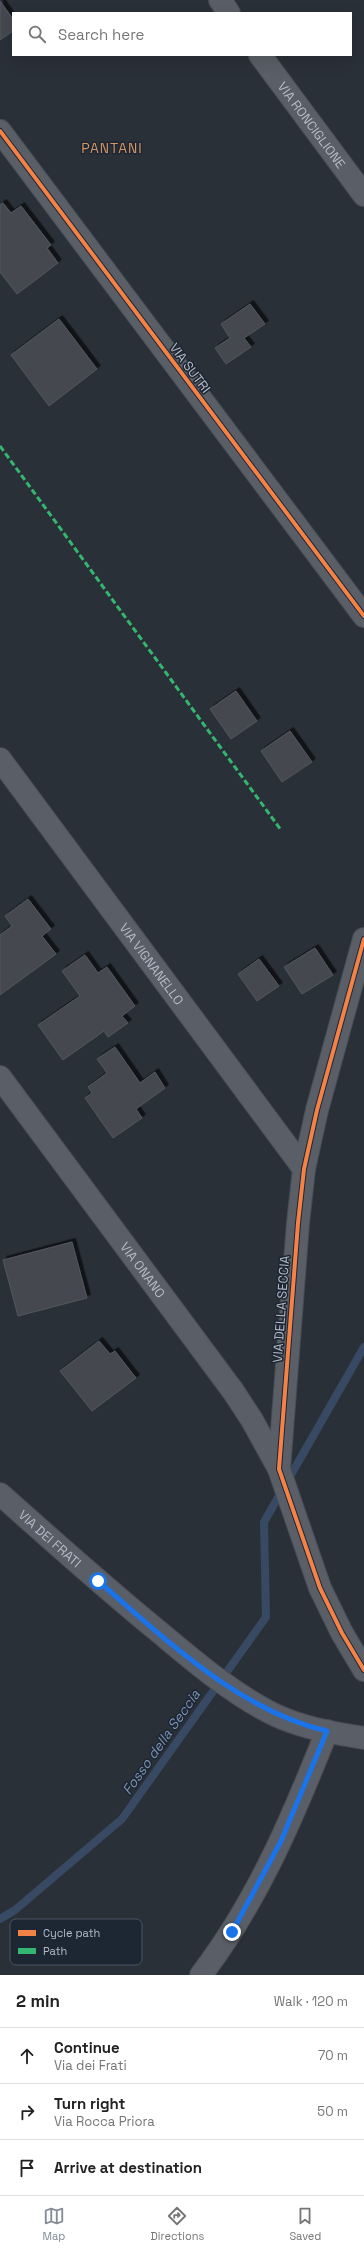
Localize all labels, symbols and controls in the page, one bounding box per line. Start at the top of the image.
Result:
search box [12,12,352,56]
icon: search [26,23,48,45]
text: Search here [58,25,144,44]
street label: VIA RONCIGLIONE [274,78,349,171]
district label: PANTANI [81,139,143,157]
street label: VIA SUTRI [166,340,214,396]
street label: VIA VIGNANELLO [116,920,188,1008]
street label: VIA ONANO [117,1238,169,1301]
street label: VIA DELLA SECCIA [269,1255,293,1363]
street label: VIA DEI FRATI [15,1506,85,1571]
route start [89,1572,107,1590]
water label: Fosso della Seccia [118,1685,204,1798]
legend [10,1919,142,1965]
route end [223,1923,241,1941]
text: Cycle path [43,1926,100,1940]
text: Path [43,1944,67,1958]
text: 2 min [16,1990,60,2012]
text: Walk · 120 m [274,1993,348,2010]
text: Continue [54,2038,120,2057]
icon: ahead [16,2045,38,2067]
text: 70 m [318,2047,348,2064]
text: Via dei Frati [54,2057,127,2074]
text: Turn right [54,2094,125,2113]
icon: right [16,2101,38,2123]
text: 50 m [317,2103,348,2120]
text: Via Rocca Priora [54,2113,155,2130]
icon: arrive [16,2157,38,2179]
text: Arrive at destination [54,2158,202,2177]
tab: Map [43,2205,65,2243]
tab: Directions [150,2205,204,2243]
tab: Saved [289,2205,321,2243]

